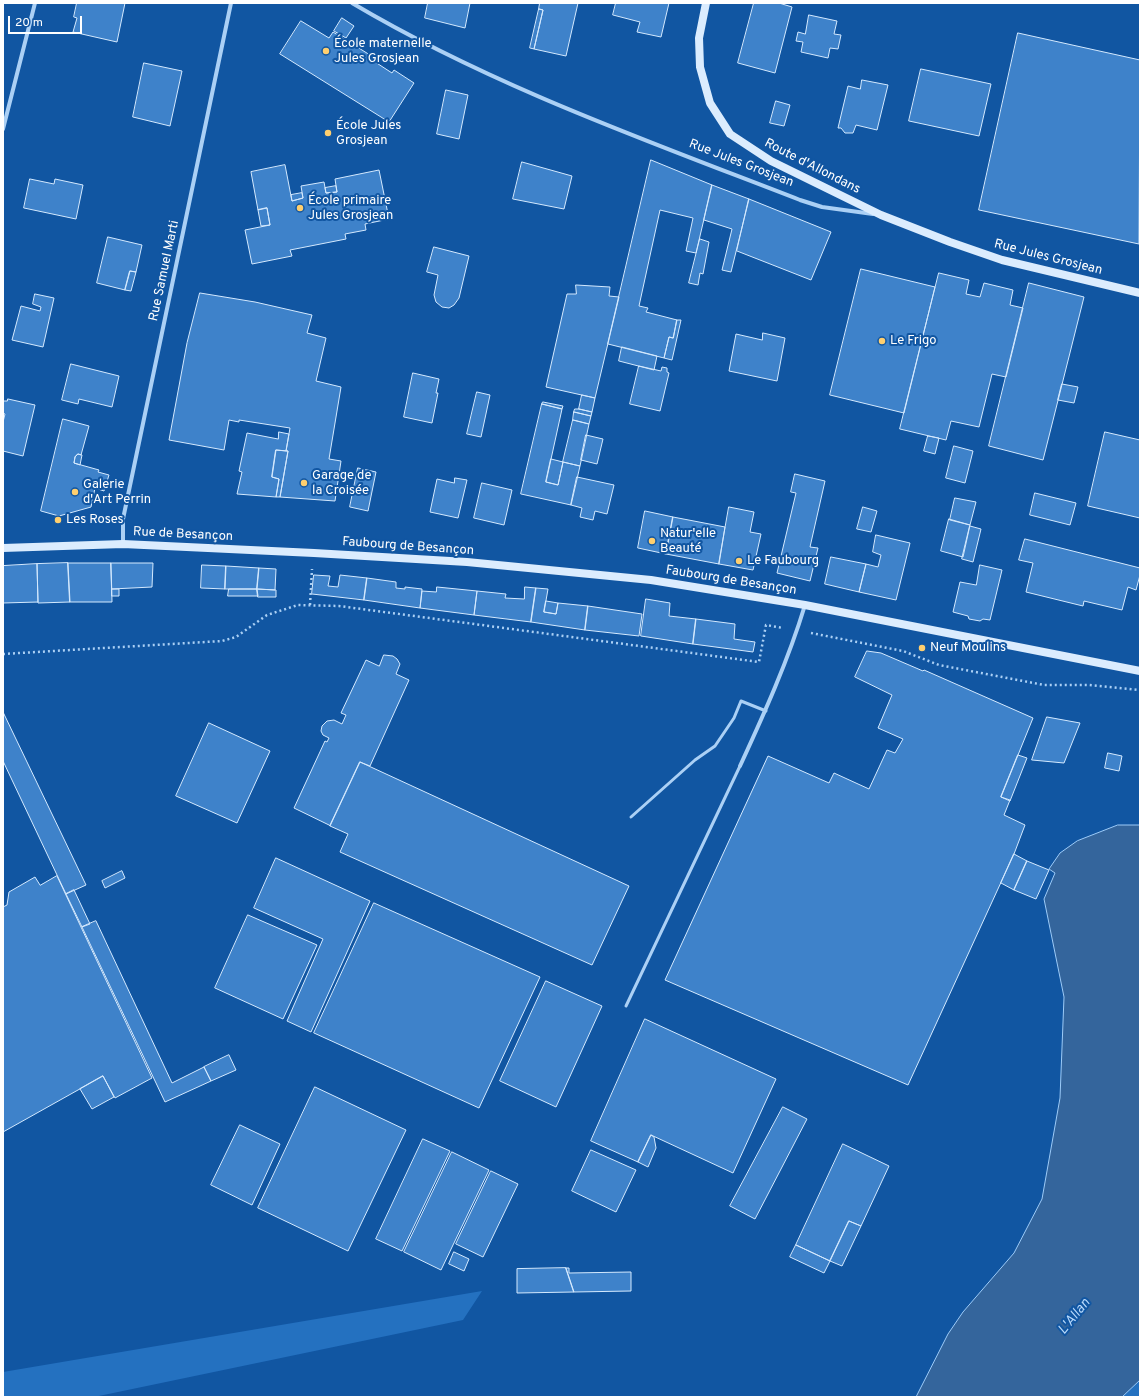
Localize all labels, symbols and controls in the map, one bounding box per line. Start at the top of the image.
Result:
scale bar [10,8,84,34]
text: 20 m [15,15,43,31]
place label: École maternelle Jules Grosjean [334,36,432,67]
marker: École maternelle Jules Grosjean [321,46,331,56]
place label: École Jules Grosjean [336,118,401,149]
marker: École Jules Grosjean [323,128,333,138]
street label: Route d'Allondans [761,136,863,198]
street label: Rue Jules Grosjean [686,137,796,191]
place label: École primaire Jules Grosjean [308,193,393,224]
marker: École primaire Jules Grosjean [295,203,305,213]
street label: Rue Samuel Marti [147,219,183,323]
street label: Rue Jules Grosjean [992,237,1104,279]
place label: Le Frigo [890,333,936,349]
marker: Le Frigo [877,336,887,346]
place label: Garage de la Croisée [312,468,371,499]
place label: Galerie d'Art Perrin [83,477,151,508]
marker: Garage de la Croisée [299,478,309,488]
marker: Galerie d'Art Perrin [70,487,80,497]
place label: Les Roses [66,512,124,528]
marker: Les Roses [53,515,63,525]
street label: Rue de Besançon [133,525,233,545]
place label: Natur'elle Beauté [660,526,716,557]
street label: Faubourg de Besançon [342,535,474,559]
marker: Natur'elle Beauté [647,536,657,546]
place label: Le Faubourg [747,553,819,569]
marker: Le Faubourg [734,556,744,566]
street label: Faubourg de Besançon [665,563,797,599]
place label: Neuf Moulins [930,640,1006,656]
marker: Neuf Moulins [917,643,927,653]
water label: L'Allan [1055,1296,1095,1338]

